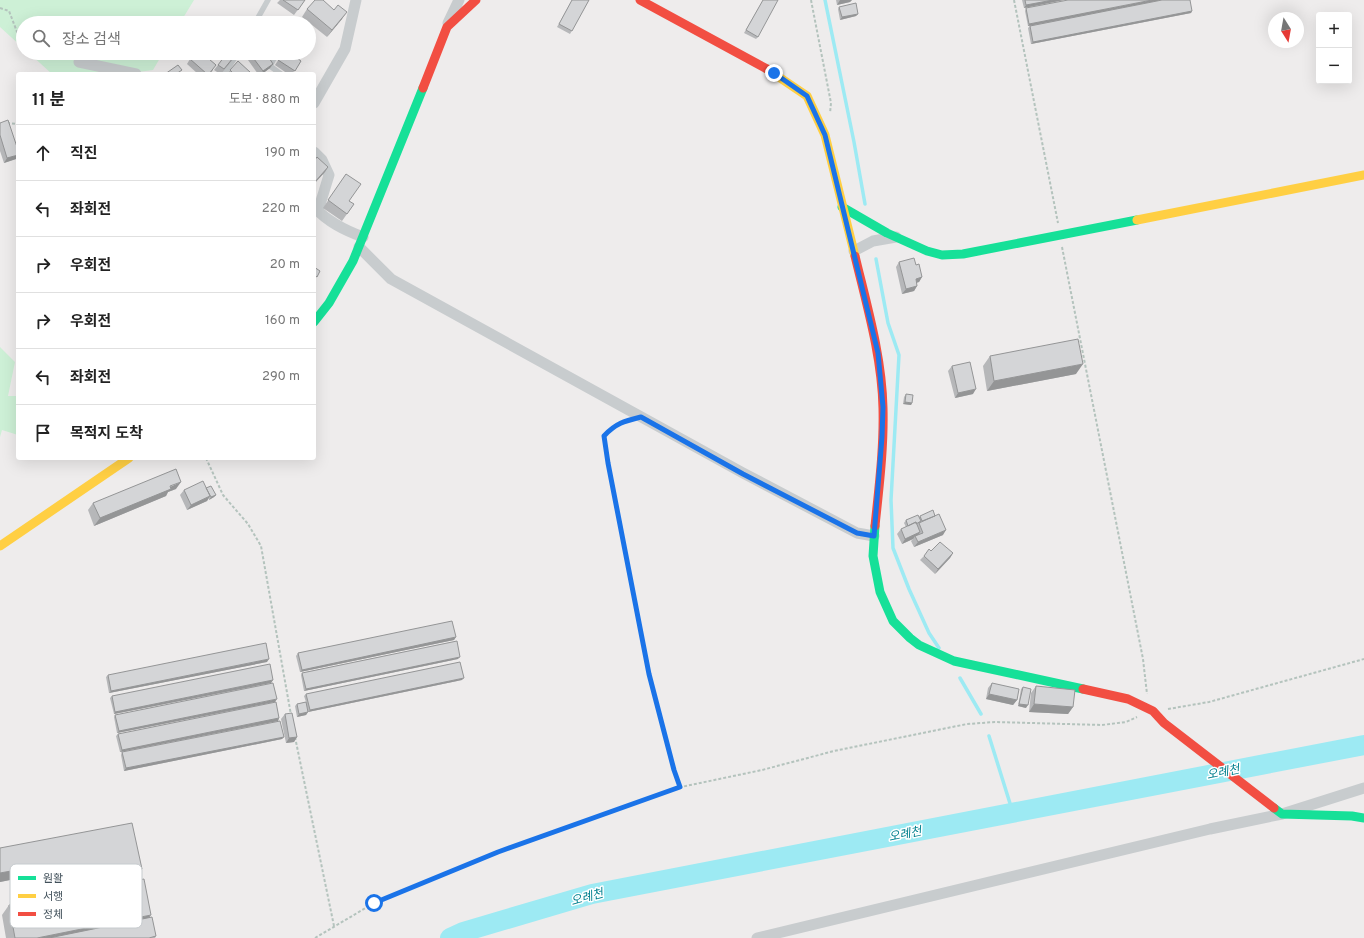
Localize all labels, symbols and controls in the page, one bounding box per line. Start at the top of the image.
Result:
north arrow [1268,12,1304,48]
map controls [1316,12,1352,84]
button: + [1316,12,1352,48]
search box [16,16,316,60]
icon: search [30,27,52,49]
text: 장소 검색 [62,31,121,50]
button: − [1316,48,1352,84]
route end [765,64,783,82]
text: 11 분 [32,90,66,112]
text: 도보 · 880 m [229,92,300,108]
icon: ahead [32,142,54,164]
text: 직진 [70,145,98,164]
text: 190 m [265,145,300,161]
icon: left [32,198,54,220]
text: 좌회전 [70,201,111,220]
text: 220 m [262,201,300,217]
icon: right [32,254,54,276]
text: 우회전 [70,257,111,276]
text: 20 m [270,257,300,273]
icon: right [32,310,54,332]
text: 우회전 [70,313,111,332]
text: 160 m [265,313,300,329]
icon: left [32,366,54,388]
text: 좌회전 [70,369,111,388]
text: 290 m [262,369,300,385]
icon: arrive [32,422,54,444]
text: 목적지 도착 [70,425,143,444]
water label: 오례천 [1205,762,1243,784]
water label: 오례천 [887,824,925,846]
legend [10,864,142,928]
text: 원활 [43,872,63,886]
water label: 오례천 [569,885,607,910]
text: 서행 [43,890,63,904]
route start [365,894,383,912]
text: 정체 [43,908,63,922]

